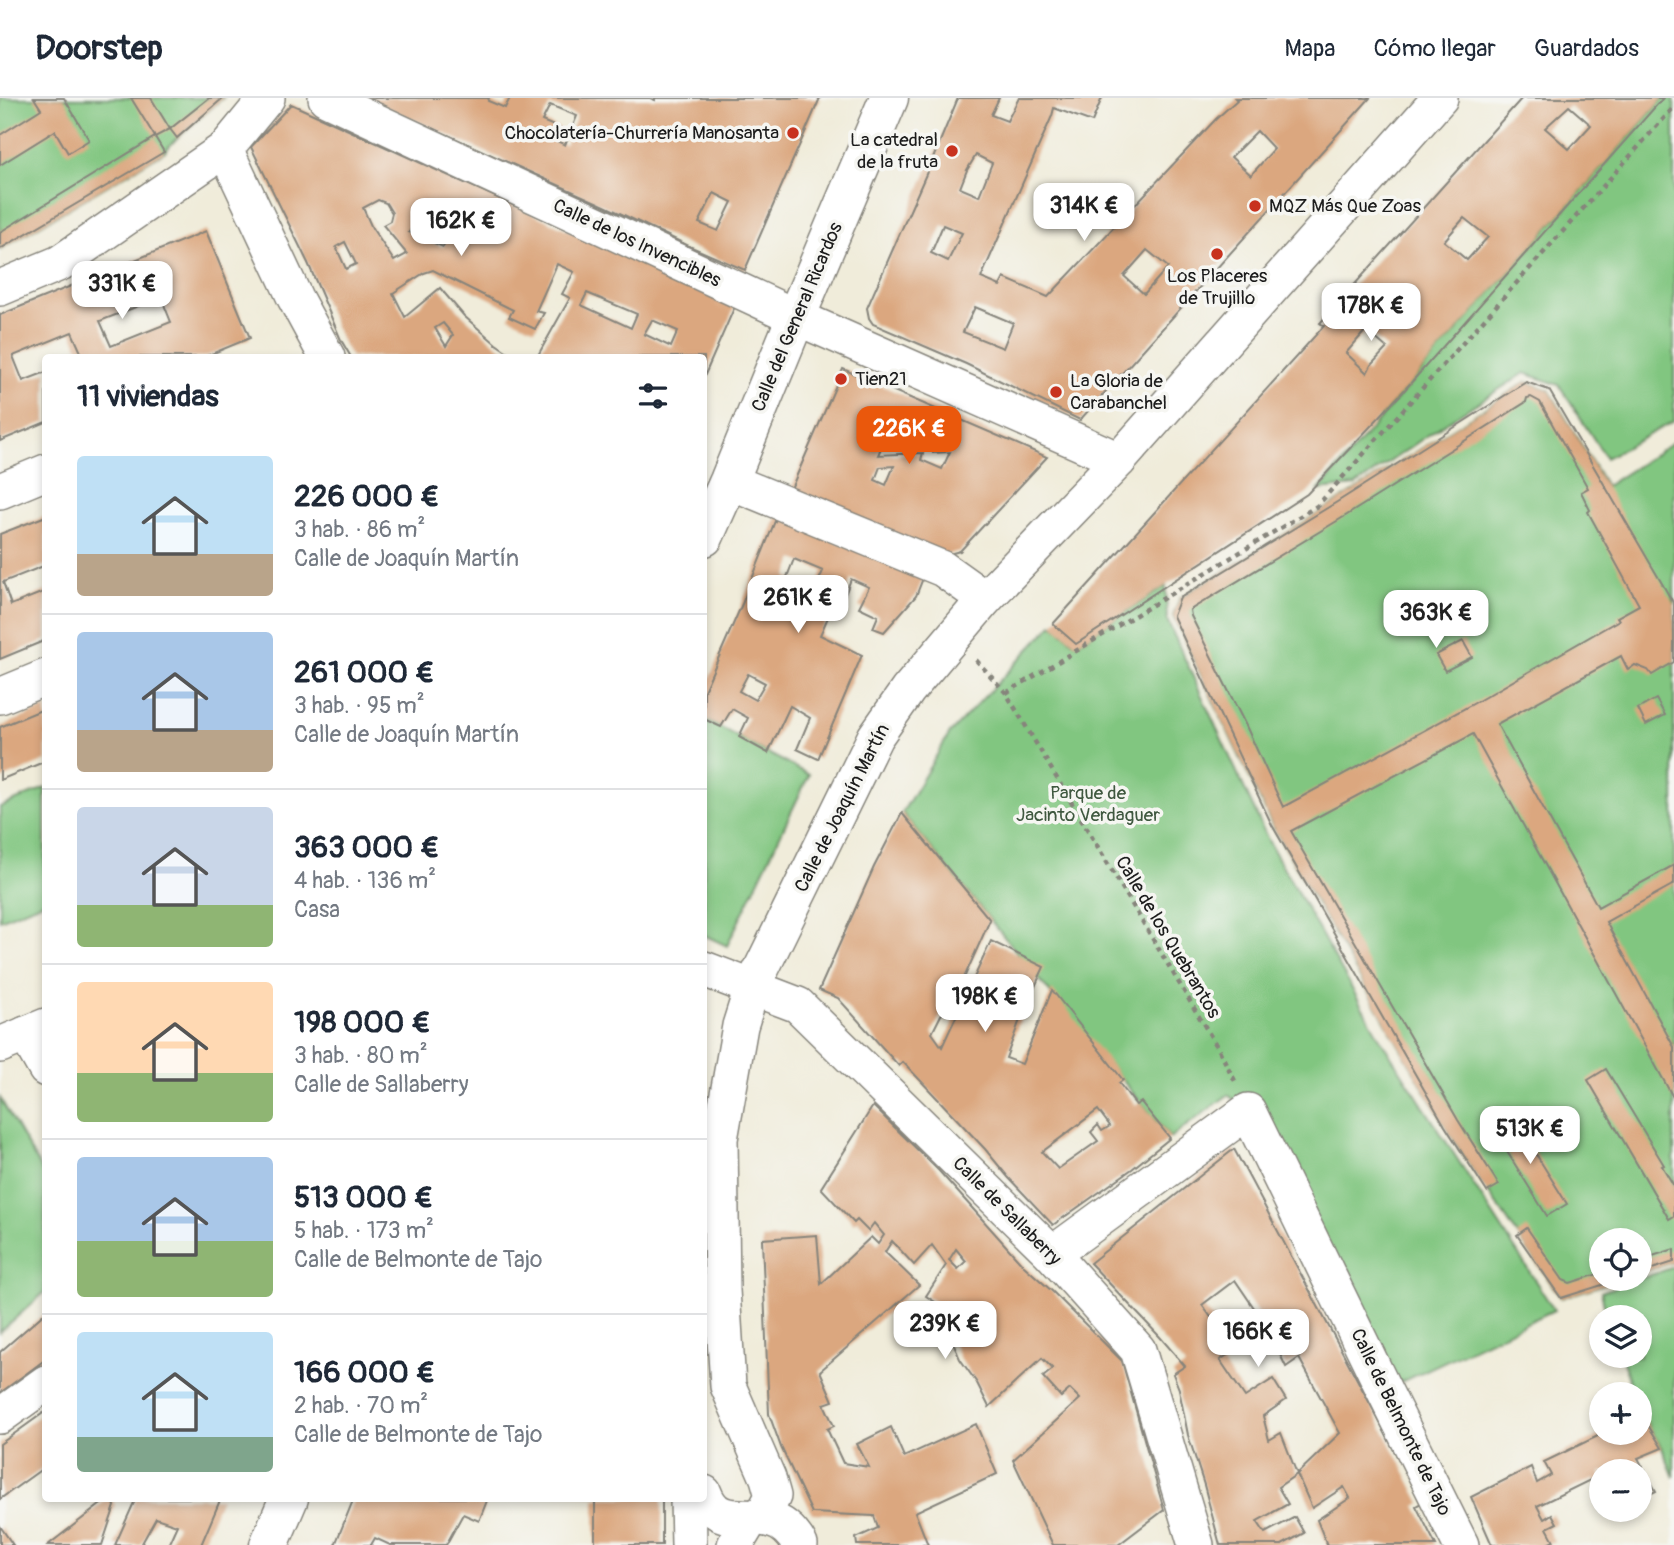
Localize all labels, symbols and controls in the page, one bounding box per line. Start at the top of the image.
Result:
text: Doorstep [35,28,163,69]
text: Mapa [1285,34,1336,63]
text: Cómo llegar [1374,34,1496,63]
text: Guardados [1534,34,1639,63]
place label: Chocolatería-Churrería Manosanta [505,121,779,145]
marker: Chocolatería-Churrería Manosanta [785,125,801,141]
place label: La catedral de la fruta [850,128,938,174]
marker: La catedral de la fruta [944,143,960,159]
pin: 314K € [1027,184,1141,243]
text: 314K € [1049,191,1119,220]
street label: Calle de los Invencibles [549,194,725,293]
place label: MQZ Más Que Zoas [1269,194,1421,218]
pin: 162K € [404,198,518,258]
marker: MQZ Más Que Zoas [1247,198,1263,214]
text: 162K € [426,206,496,235]
street label: Calle del General Ricardos [746,218,848,415]
marker: Los Placeres de Trujillo [1209,246,1225,262]
pin: 331K € [65,262,179,321]
place label: Los Placeres de Trujillo [1167,264,1268,310]
text: 331K € [88,269,156,298]
pin: 178K € [1314,284,1428,343]
text: 178K € [1338,291,1404,320]
place label: Tien21 [855,367,907,391]
place label: La Gloria de Carabanchel [1070,369,1167,415]
marker: Tien21 [833,371,849,387]
icon: filters [634,377,672,415]
text: 11 viviendas [77,378,219,415]
marker: La Gloria de Carabanchel [1048,384,1064,400]
pin: 226K € [852,406,966,466]
text: 226K € [872,414,946,443]
text: 226 000 € [294,478,439,515]
icon: home [133,484,217,568]
text: 3 hab. · 86 m² [294,515,425,544]
text: Calle de Joaquín Martín [294,544,519,573]
pin: 261K € [741,575,855,635]
text: 261K € [763,583,833,612]
pin: 363K € [1379,590,1493,650]
text: 363K € [1399,598,1473,627]
text: 261 000 € [294,654,434,691]
icon: home [133,660,217,744]
text: 3 hab. · 95 m² [294,691,425,720]
text: Calle de Joaquín Martín [294,720,519,749]
street label: Calle de Joaquín Martín [789,720,895,896]
park label: Parque de Jacinto Verdaguer [1016,781,1160,827]
text: 363 000 € [294,829,439,866]
icon: home [133,835,217,919]
street label: Calle de los Quebrantos [1110,851,1226,1023]
text: 4 hab. · 136 m² [294,866,436,895]
text: Casa [294,895,340,924]
pin: 198K € [928,974,1042,1034]
text: 198K € [952,982,1018,1011]
text: 198 000 € [294,1004,431,1041]
icon: home [133,1010,217,1094]
text: 3 hab. · 80 m² [294,1041,428,1070]
text: Calle de Sallaberry [294,1070,469,1099]
pin: 513K € [1473,1107,1587,1166]
text: 513K € [1496,1114,1564,1143]
street label: Calle de Sallaberry [948,1152,1066,1270]
text: 513 000 € [294,1179,433,1216]
icon: home [133,1185,217,1269]
text: 5 hab. · 173 m² [294,1216,434,1245]
map controls [1589,1228,1652,1522]
button: locate [1589,1228,1652,1291]
text: Calle de Belmonte de Tajo [294,1245,542,1274]
pin: 239K € [888,1302,1002,1361]
button: layers [1589,1305,1652,1368]
text: 239K € [910,1309,980,1338]
pin: 166K € [1201,1310,1315,1369]
text: 166K € [1223,1317,1293,1346]
street label: Calle de Belmonte de Tajo [1345,1325,1457,1519]
text: 166 000 € [294,1354,435,1391]
icon: home [133,1360,217,1444]
button: + [1589,1382,1652,1445]
text: 2 hab. · 70 m² [294,1391,428,1420]
text: Calle de Belmonte de Tajo [294,1420,542,1449]
button: − [1589,1459,1652,1522]

